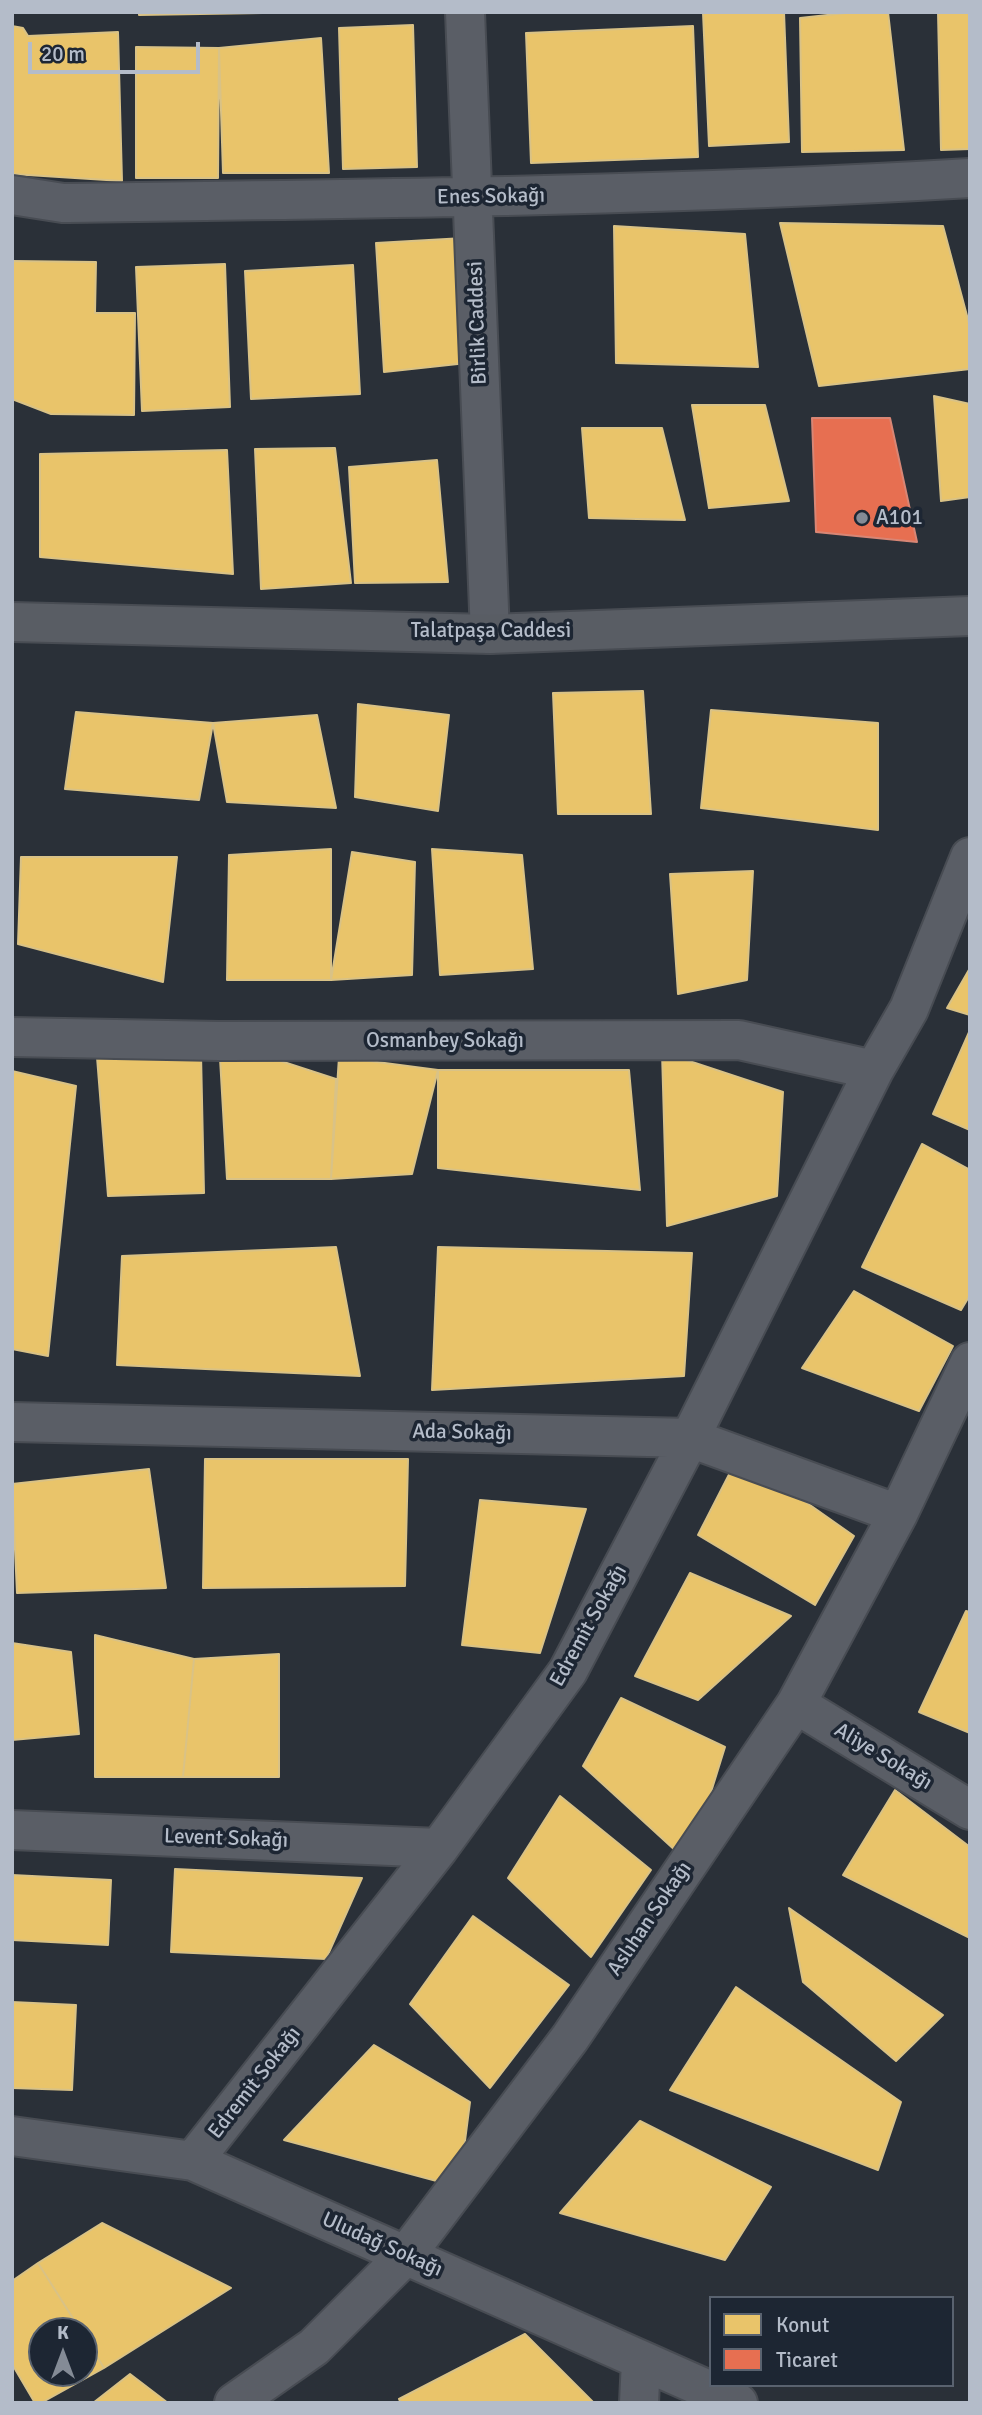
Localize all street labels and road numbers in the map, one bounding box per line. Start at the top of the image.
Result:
street label: Enes Sokağı [437,183,545,211]
street label: Birlik Caddesi [463,261,493,385]
street label: Talatpaşa Caddesi [411,618,571,644]
street label: Osmanbey Sokağı [366,1028,524,1054]
street label: Ada Sokağı [412,1420,512,1446]
street label: Edremit Sokağı [545,1561,633,1691]
street label: Aliye Sokağı [830,1718,936,1796]
street label: Levent Sokağı [163,1824,289,1854]
street label: Aslıhan Sokağı [603,1857,697,1981]
street label: Edremit Sokağı [203,2022,307,2144]
street label: Uludağ Sokağı [318,2207,446,2283]

